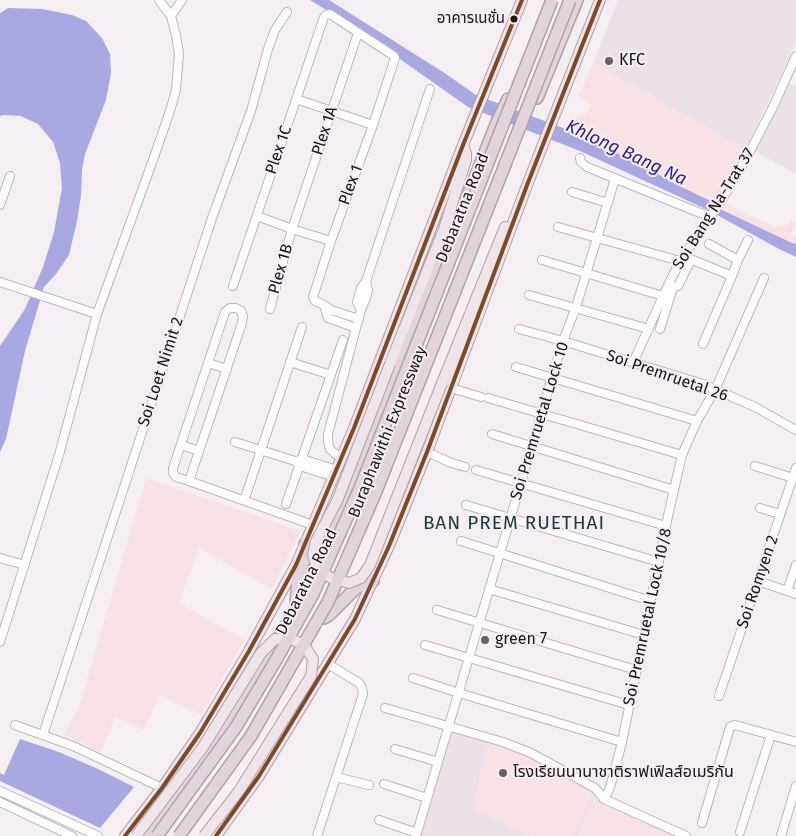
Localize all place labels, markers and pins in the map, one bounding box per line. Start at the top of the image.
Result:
place label: อาคารเนชั่น [437,10,505,28]
marker: อาคารเนชั่น [509,14,519,24]
place label: KFC [619,51,645,71]
marker: KFC [603,55,615,67]
place label: green 7 [495,630,547,650]
marker: green 7 [479,634,491,646]
place label: โรงเรียนนานาชาติราฟเฟิลส์อเมริกัน [513,763,734,783]
marker: โรงเรียนนานาชาติราฟเฟิลส์อเมริกัน [497,767,509,779]

